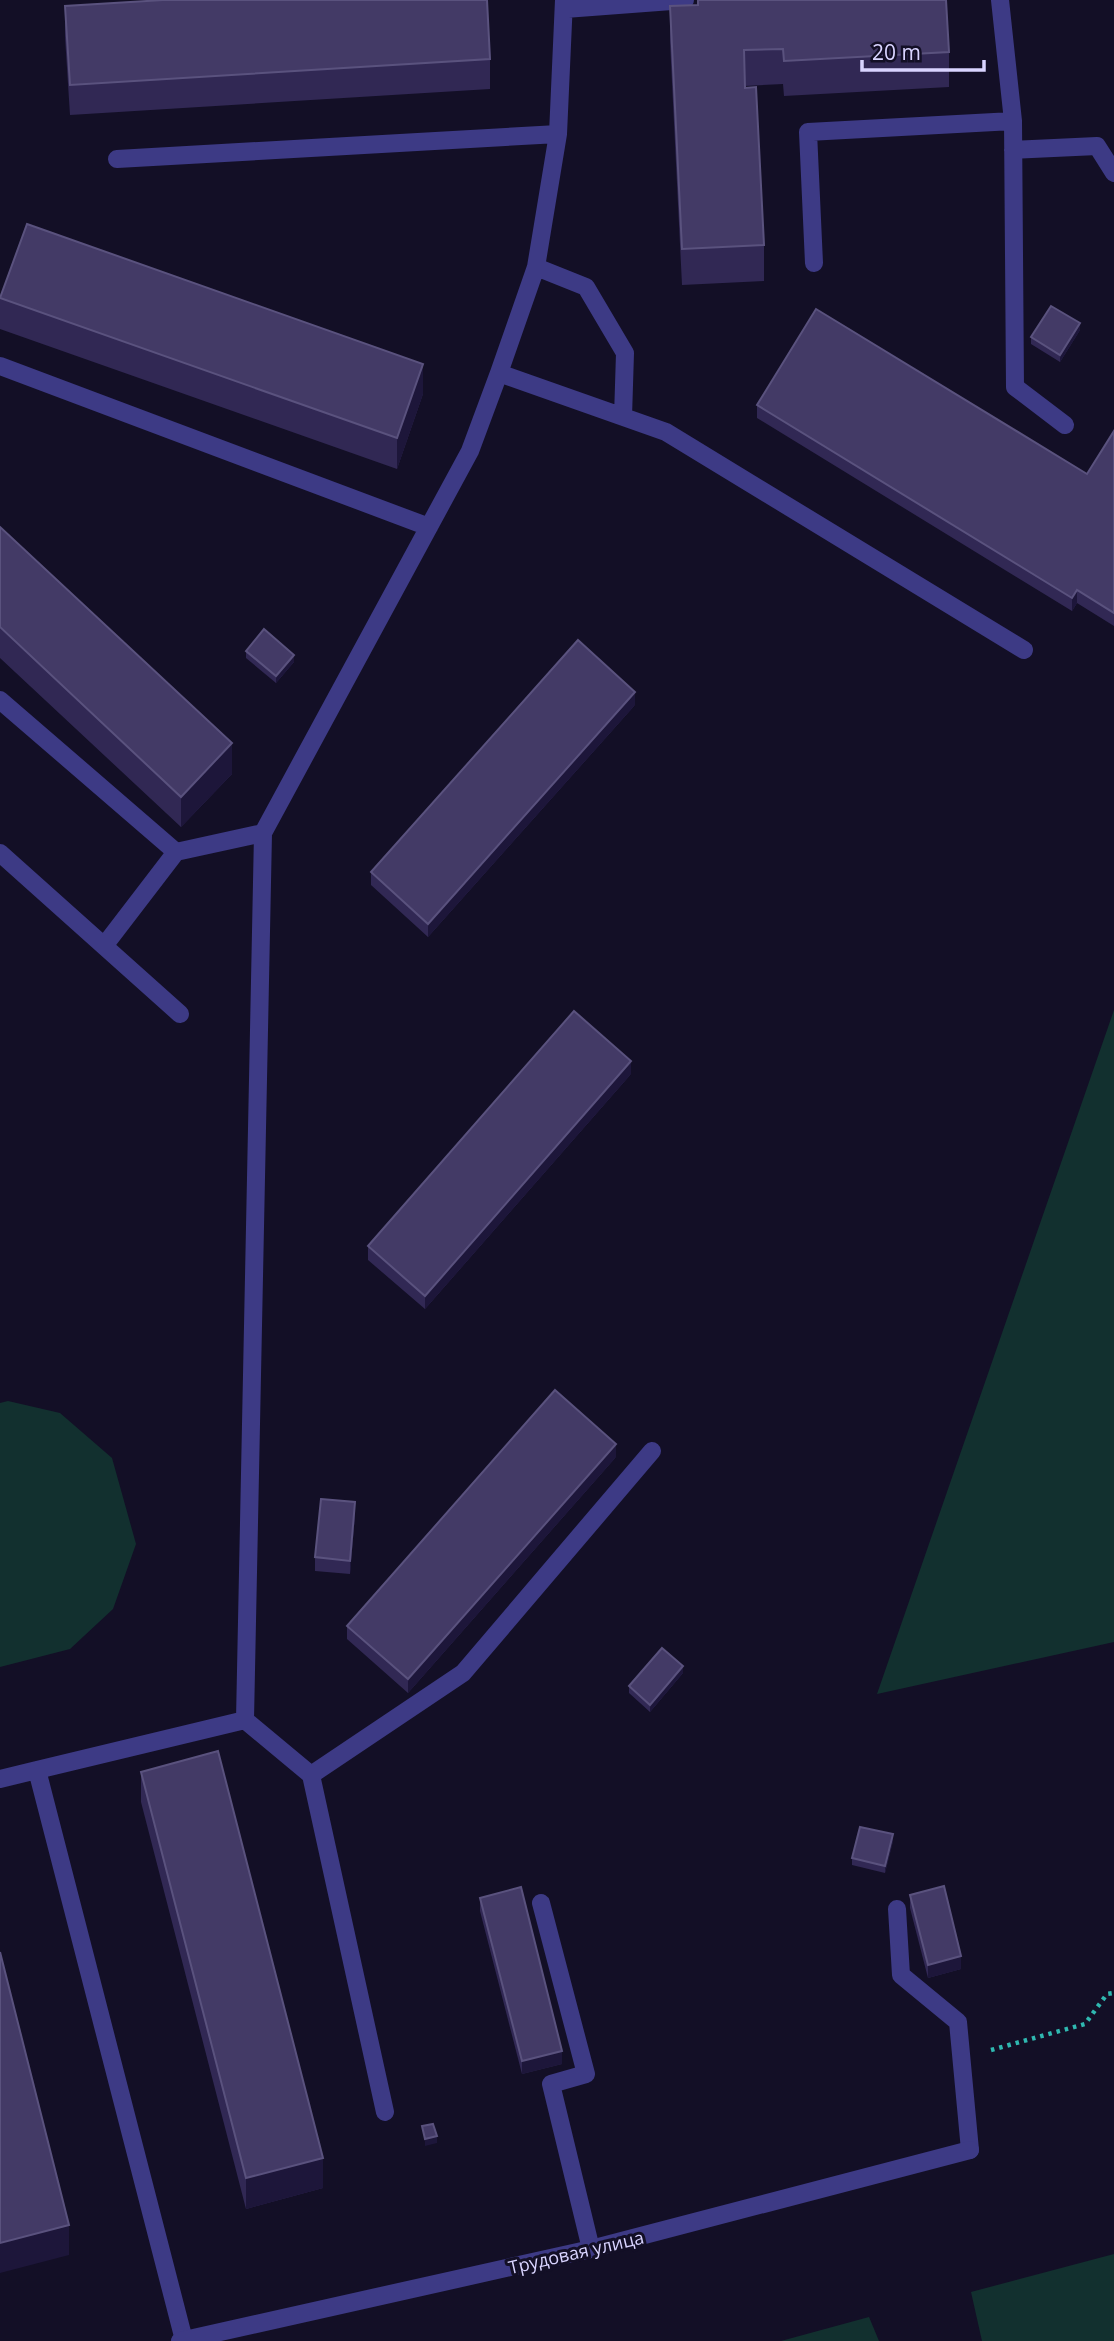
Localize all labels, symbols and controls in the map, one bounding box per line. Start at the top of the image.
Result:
scale bar [862,28,984,72]
text: 20 m [872,38,921,66]
street label: Трудовая улица [506,2225,646,2279]

